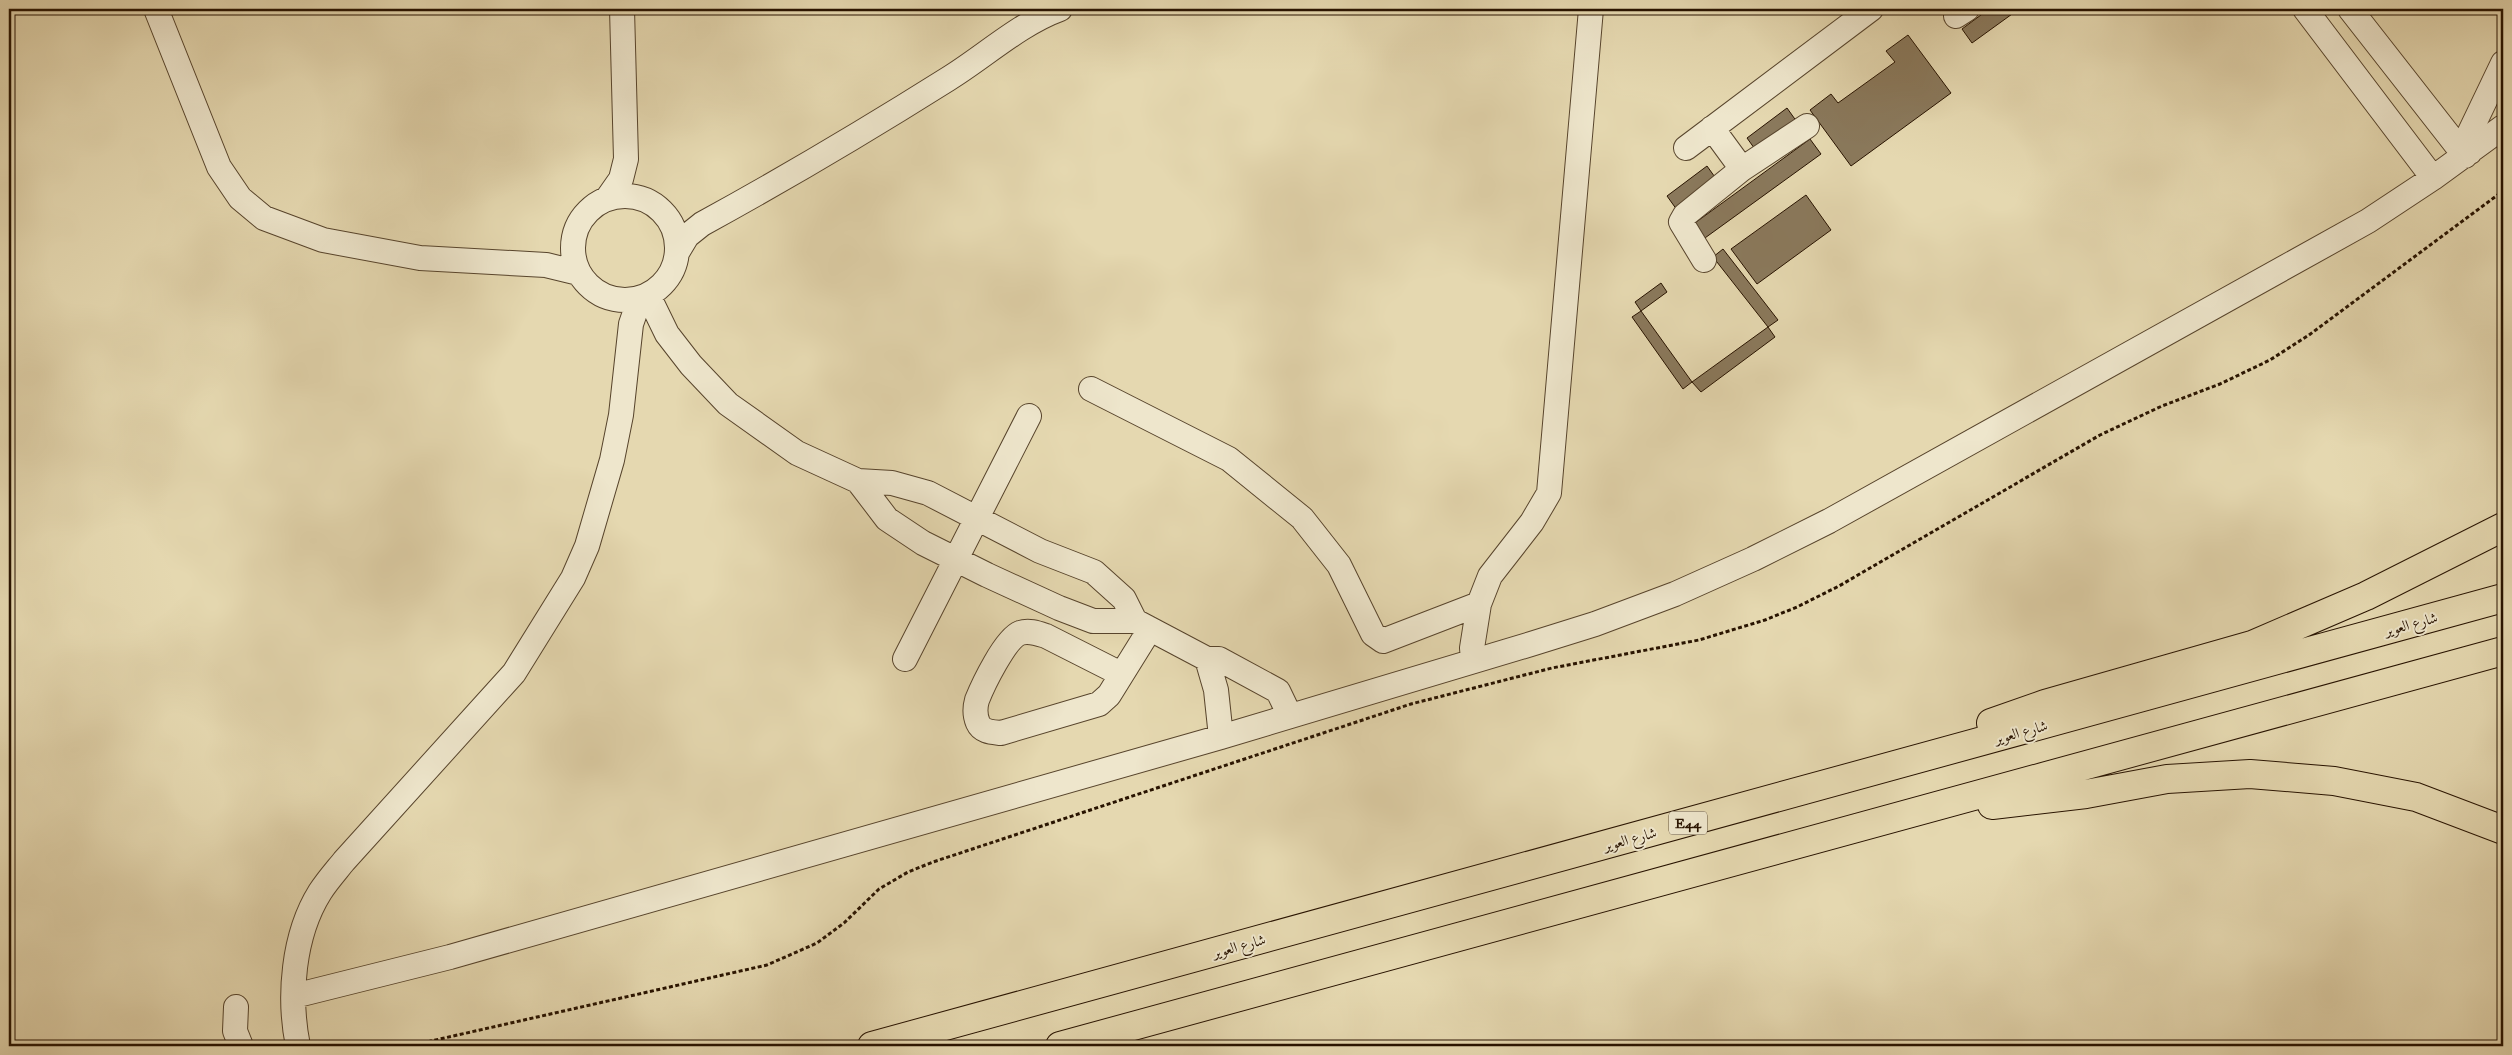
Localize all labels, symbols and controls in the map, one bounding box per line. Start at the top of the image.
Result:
street label: شارع العوير [2381,608,2441,644]
street label: شارع العوير [1991,716,2051,752]
road number: E44 [1669,811,1707,834]
street label: شارع العوير [1600,823,1660,859]
street label: شارع العوير [1209,930,1269,966]

